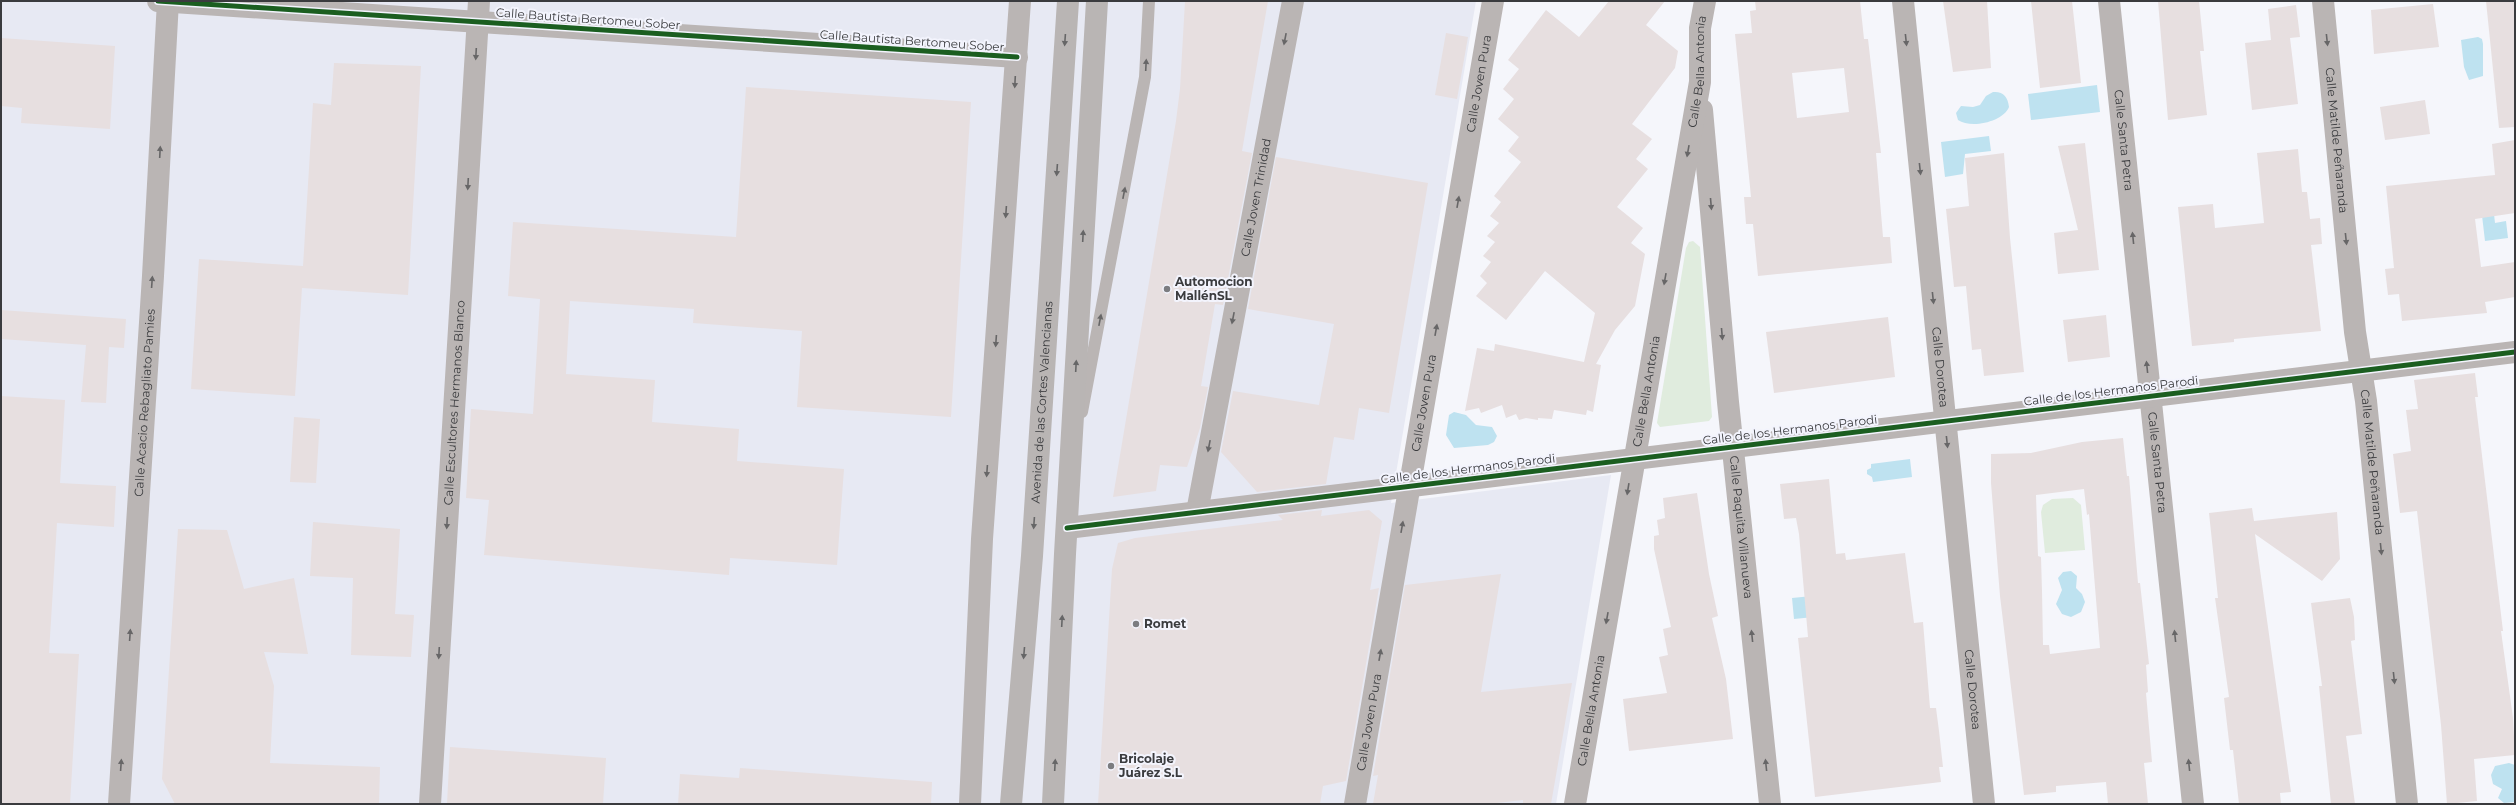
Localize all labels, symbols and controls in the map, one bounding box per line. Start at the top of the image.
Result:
street label: Calle Bautista Bertomeu Sober [495,5,681,32]
street label: Calle Bella Antonia [1684,14,1709,129]
street label: Calle Bautista Bertomeu Sober [819,27,1005,54]
one-way arrow [1282,33,1288,45]
one-way arrow [1062,34,1069,46]
street label: Calle Joven Pura [1463,34,1494,133]
one-way arrow [1903,34,1910,46]
one-way arrow [2323,34,2330,46]
one-way arrow [472,48,479,60]
one-way arrow [1143,58,1149,71]
street label: Calle Matilde Peñaranda [2322,67,2351,214]
one-way arrow [1012,76,1019,88]
street label: Calle Santa Petra [2111,89,2137,192]
street label: Calle Joven Trinidad [1237,137,1274,258]
one-way arrow [1684,144,1690,157]
one-way arrow [156,146,163,158]
one-way arrow [1916,163,1923,175]
one-way arrow [1053,164,1060,176]
one-way arrow [464,178,471,190]
one-way arrow [1121,186,1127,199]
one-way arrow [1455,196,1461,208]
one-way arrow [1707,198,1714,210]
one-way arrow [1003,206,1010,218]
one-way arrow [1080,230,1087,242]
one-way arrow [2130,232,2137,244]
one-way arrow [2343,233,2349,245]
one-way arrow [1662,272,1668,285]
place label: Automocion MallénSL [1174,274,1253,303]
one-way arrow [149,276,156,288]
marker: Automocion MallénSL [1162,284,1172,294]
one-way arrow [1929,292,1936,305]
street label: Calle Escultores Hermanos Blanco [440,300,468,506]
street label: Avenida de las Cortes Valencianas [1027,300,1056,504]
street label: Calle Acacio Rebagliato Pamies [131,308,158,497]
one-way arrow [1230,312,1236,325]
one-way arrow [1097,314,1103,326]
one-way arrow [1434,324,1440,336]
street label: Calle Dorotea [1929,326,1952,408]
one-way arrow [1718,328,1725,340]
street label: Calle Bella Antonia [1629,334,1663,448]
one-way arrow [993,335,1000,347]
street label: Calle Joven Pura [1408,353,1439,453]
one-way arrow [1072,360,1079,372]
one-way arrow [2143,361,2150,373]
street label: Calle de los Hermanos Parodi [2023,372,2199,409]
street label: Calle Matilde Peñaranda [2357,388,2388,536]
street label: Calle de los Hermanos Parodi [1702,411,1878,448]
street label: Calle Santa Petra [2145,411,2171,514]
one-way arrow [1944,436,1951,448]
one-way arrow [1206,440,1212,452]
street label: Calle de los Hermanos Parodi [1380,450,1556,487]
street label: Calle Paquita Villanueva [1727,455,1757,599]
one-way arrow [983,465,990,477]
one-way arrow [1625,483,1631,496]
one-way arrow [444,517,450,530]
one-way arrow [1031,517,1037,530]
one-way arrow [1399,521,1405,533]
one-way arrow [2378,543,2384,555]
one-way arrow [1603,611,1609,624]
one-way arrow [1058,615,1065,627]
place label: Romet [1144,616,1187,631]
marker: Romet [1131,619,1141,629]
one-way arrow [126,629,133,641]
one-way arrow [1749,630,1756,642]
one-way arrow [2172,630,2178,642]
one-way arrow [1020,646,1027,659]
one-way arrow [436,647,442,660]
street label: Calle Dorotea [1961,648,1984,730]
one-way arrow [1377,649,1383,661]
street label: Calle Bella Antonia [1574,653,1608,767]
street label: Calle Joven Pura [1353,672,1384,772]
one-way arrow [2391,672,2398,684]
place label: Bricolaje Juárez S.L [1118,751,1183,780]
one-way arrow [1052,758,1058,771]
one-way arrow [118,759,125,771]
one-way arrow [1762,759,1769,771]
one-way arrow [2186,759,2192,771]
marker: Bricolaje Juárez S.L [1106,761,1116,771]

